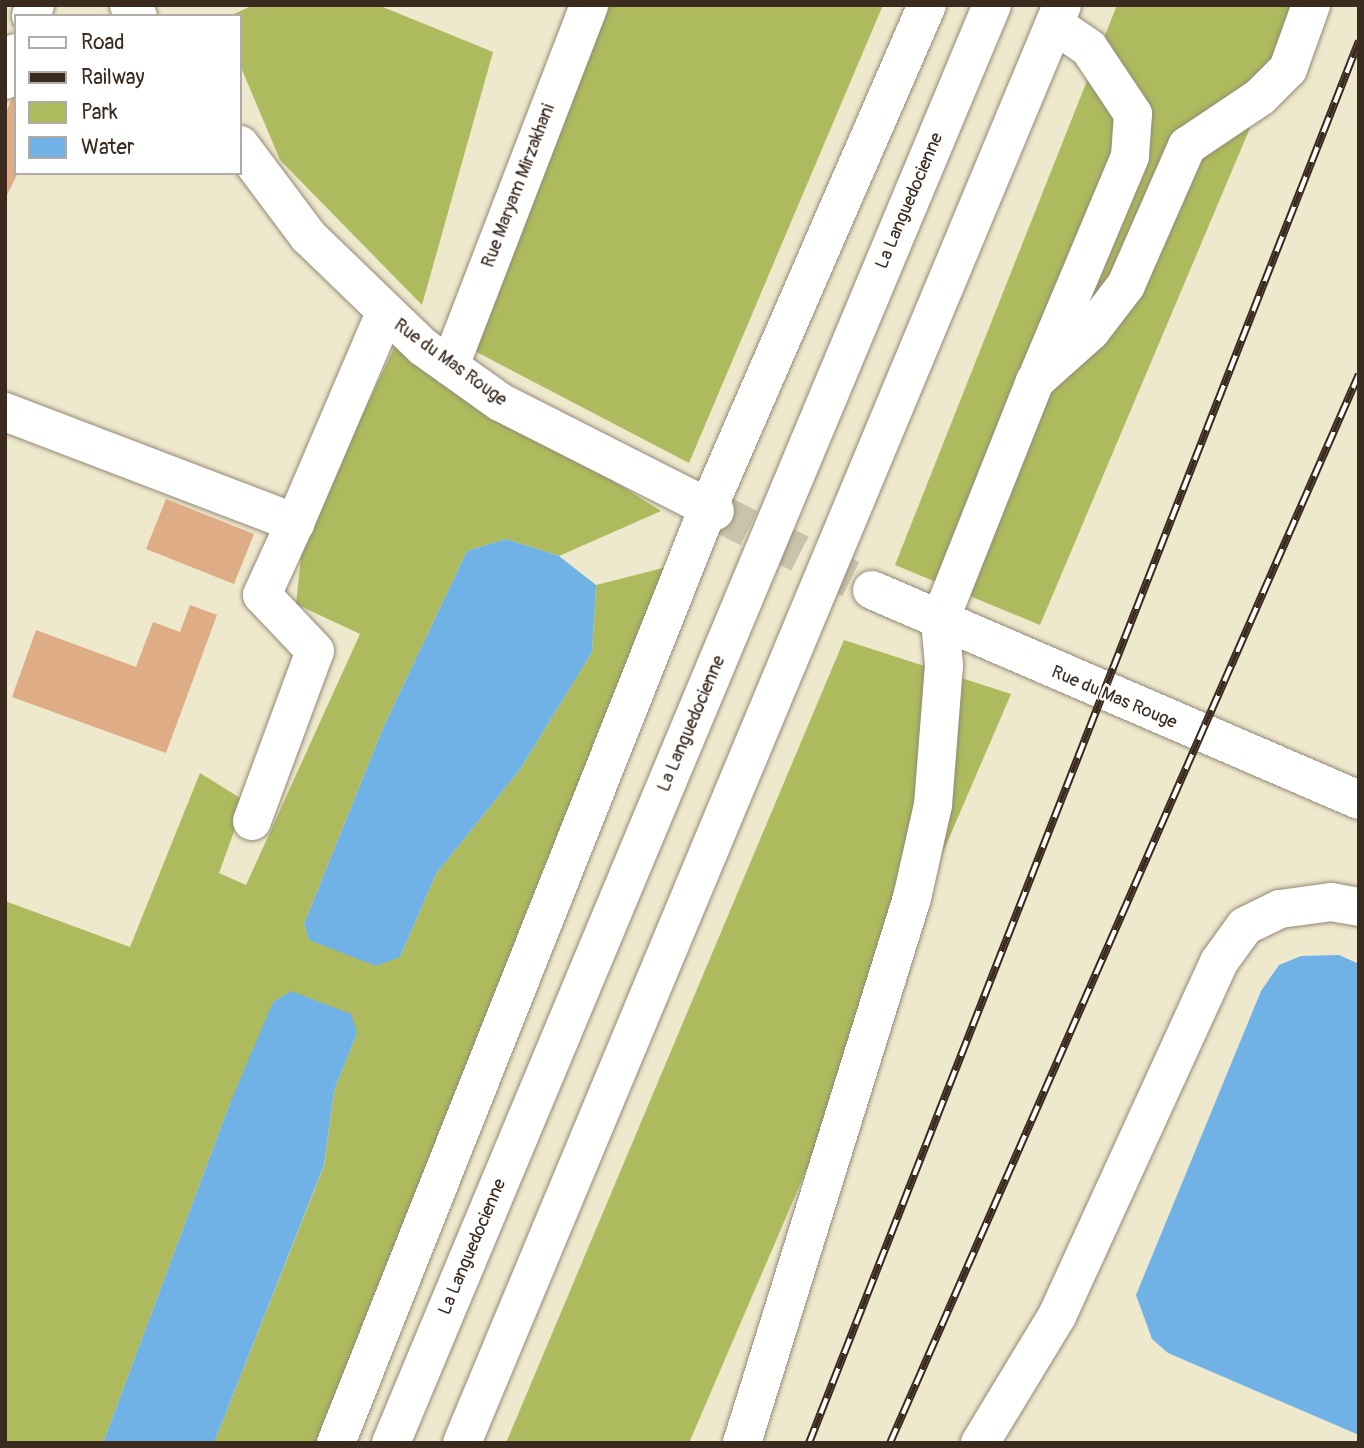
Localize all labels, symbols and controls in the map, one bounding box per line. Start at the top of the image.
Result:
legend [14,14,242,175]
text: Road [81,29,125,56]
text: Railway [81,64,145,91]
text: Park [81,99,118,126]
street label: Rue Maryam Mirzakhani [478,101,560,271]
street label: La Languedocienne [872,130,948,272]
text: Water [81,134,134,161]
street label: Rue du Mas Rouge [389,315,511,411]
street label: La Languedocienne [654,653,730,795]
street label: Rue du Mas Rouge [1048,662,1180,734]
street label: La Languedocienne [435,1176,511,1318]

